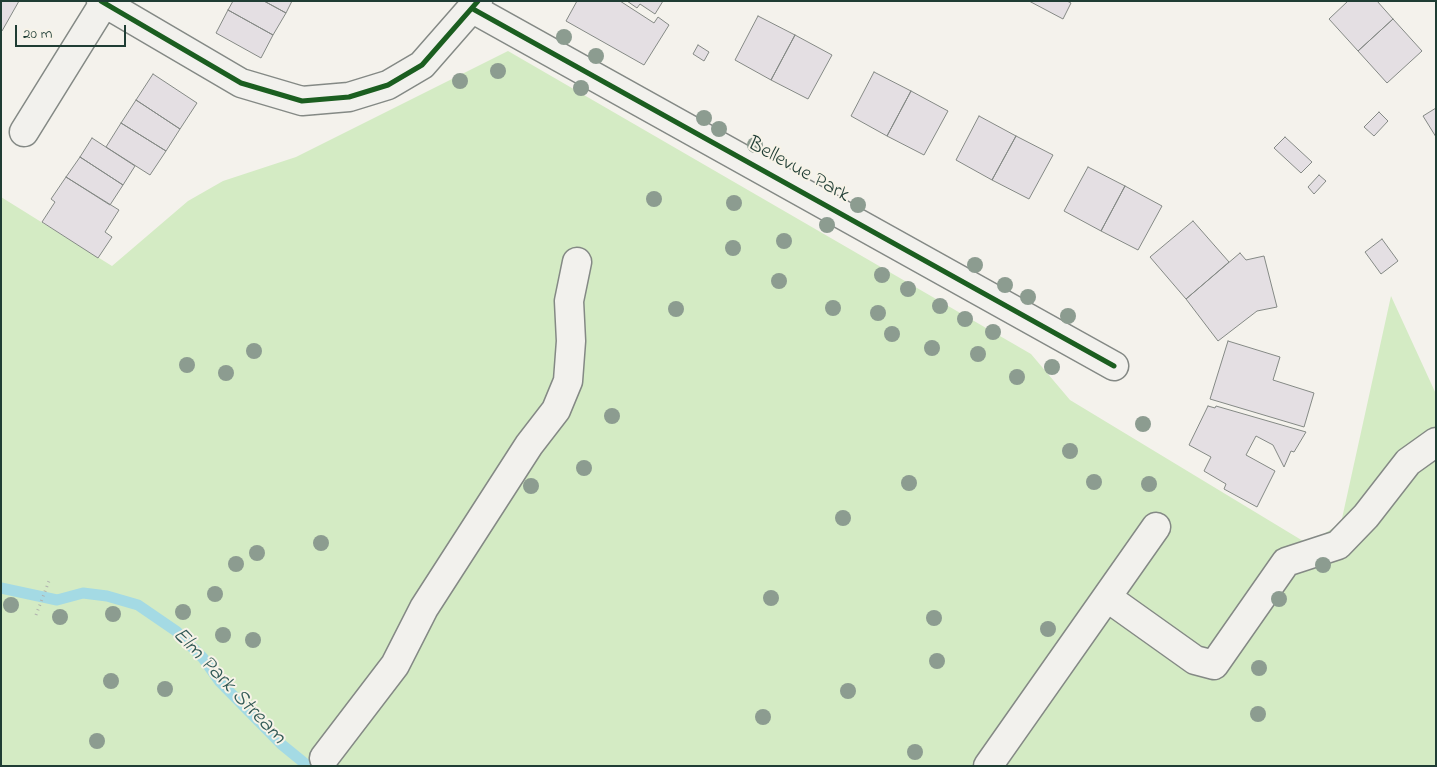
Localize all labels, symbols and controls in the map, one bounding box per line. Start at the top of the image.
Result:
scale bar [18,15,129,47]
text: 20 m [23,23,52,45]
street label: Bellevue Park [743,133,853,209]
water label: Elm Park Stream [166,623,290,751]

